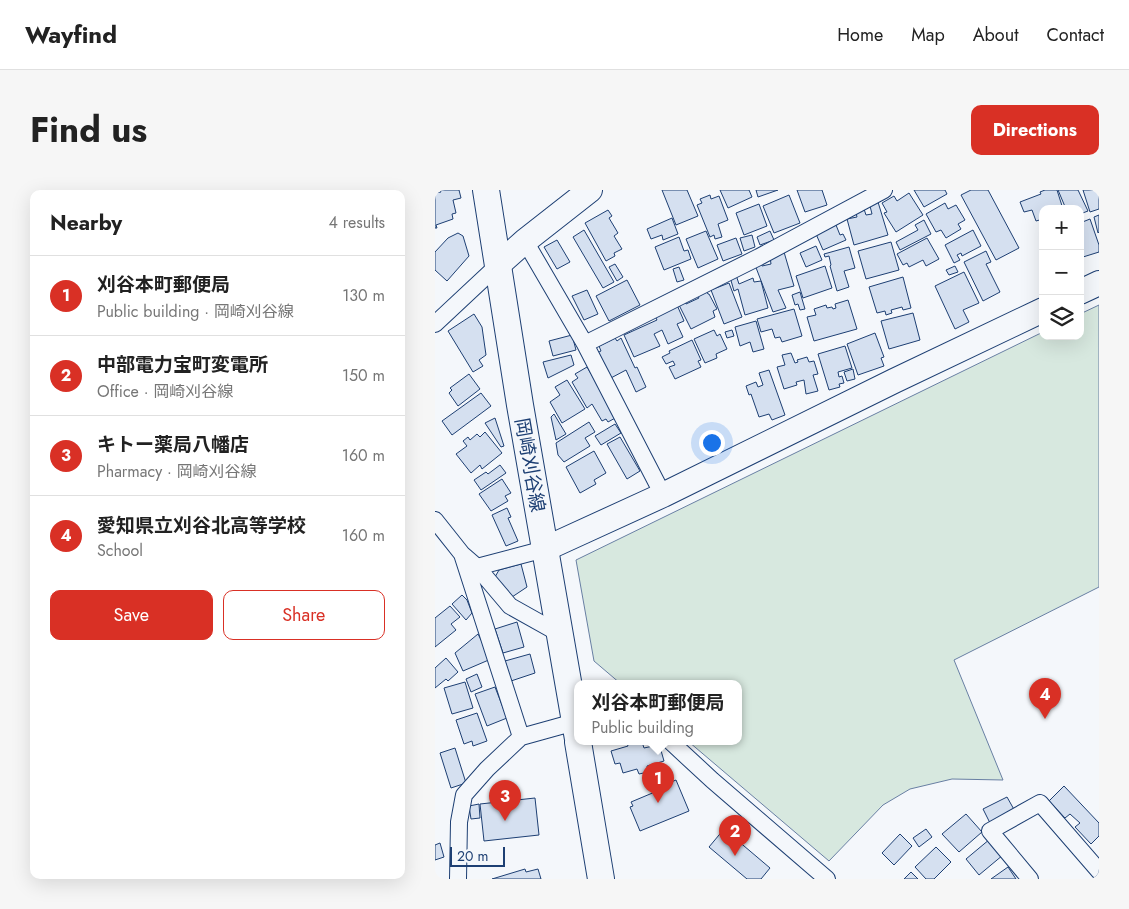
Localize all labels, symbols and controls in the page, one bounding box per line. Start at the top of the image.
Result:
text: Wayfind [25,17,117,52]
text: Home [837,22,883,48]
text: Map [911,22,945,48]
text: About [973,22,1018,48]
text: Contact [1046,22,1104,48]
text: Find us [30,105,147,155]
button: Directions [971,105,1099,155]
map controls [1039,205,1084,340]
button: + [1039,205,1084,250]
text: Nearby [50,208,122,238]
text: 4 results [329,211,385,234]
button: − [1039,250,1084,295]
text: 刈谷本町郵便局 [97,271,230,298]
text: 1 [62,284,70,307]
text: 130 m [342,284,385,307]
button: layers [1039,295,1084,340]
text: Public building · 岡崎刈谷線 [97,300,294,323]
text: 中部電力宝町変電所 [97,351,268,378]
text: 2 [61,364,71,387]
text: 150 m [342,364,385,387]
text: Office · 岡崎刈谷線 [97,380,233,403]
street label: 岡崎刈谷線 [508,416,552,514]
your location [699,430,725,456]
text: キトー薬局八幡店 [97,431,249,458]
text: 3 [61,444,71,467]
text: 160 m [342,444,385,467]
text: Pharmacy · 岡崎刈谷線 [97,460,257,483]
text: 愛知県立刈谷北高等学校 [97,512,306,539]
text: 4 [60,524,72,547]
text: 160 m [342,524,385,547]
text: School [97,539,143,562]
button: Save [50,590,213,640]
button: Share [223,590,385,640]
pin: 4 [1029,678,1061,719]
popup [574,680,742,745]
text: 刈谷本町郵便局 [591,689,725,716]
text: Public building [591,716,694,739]
pin: 1 [642,762,674,803]
pin: 3 [489,780,521,821]
pin: 2 [719,815,751,856]
scale bar [450,844,505,867]
text: 20 m [457,846,489,866]

